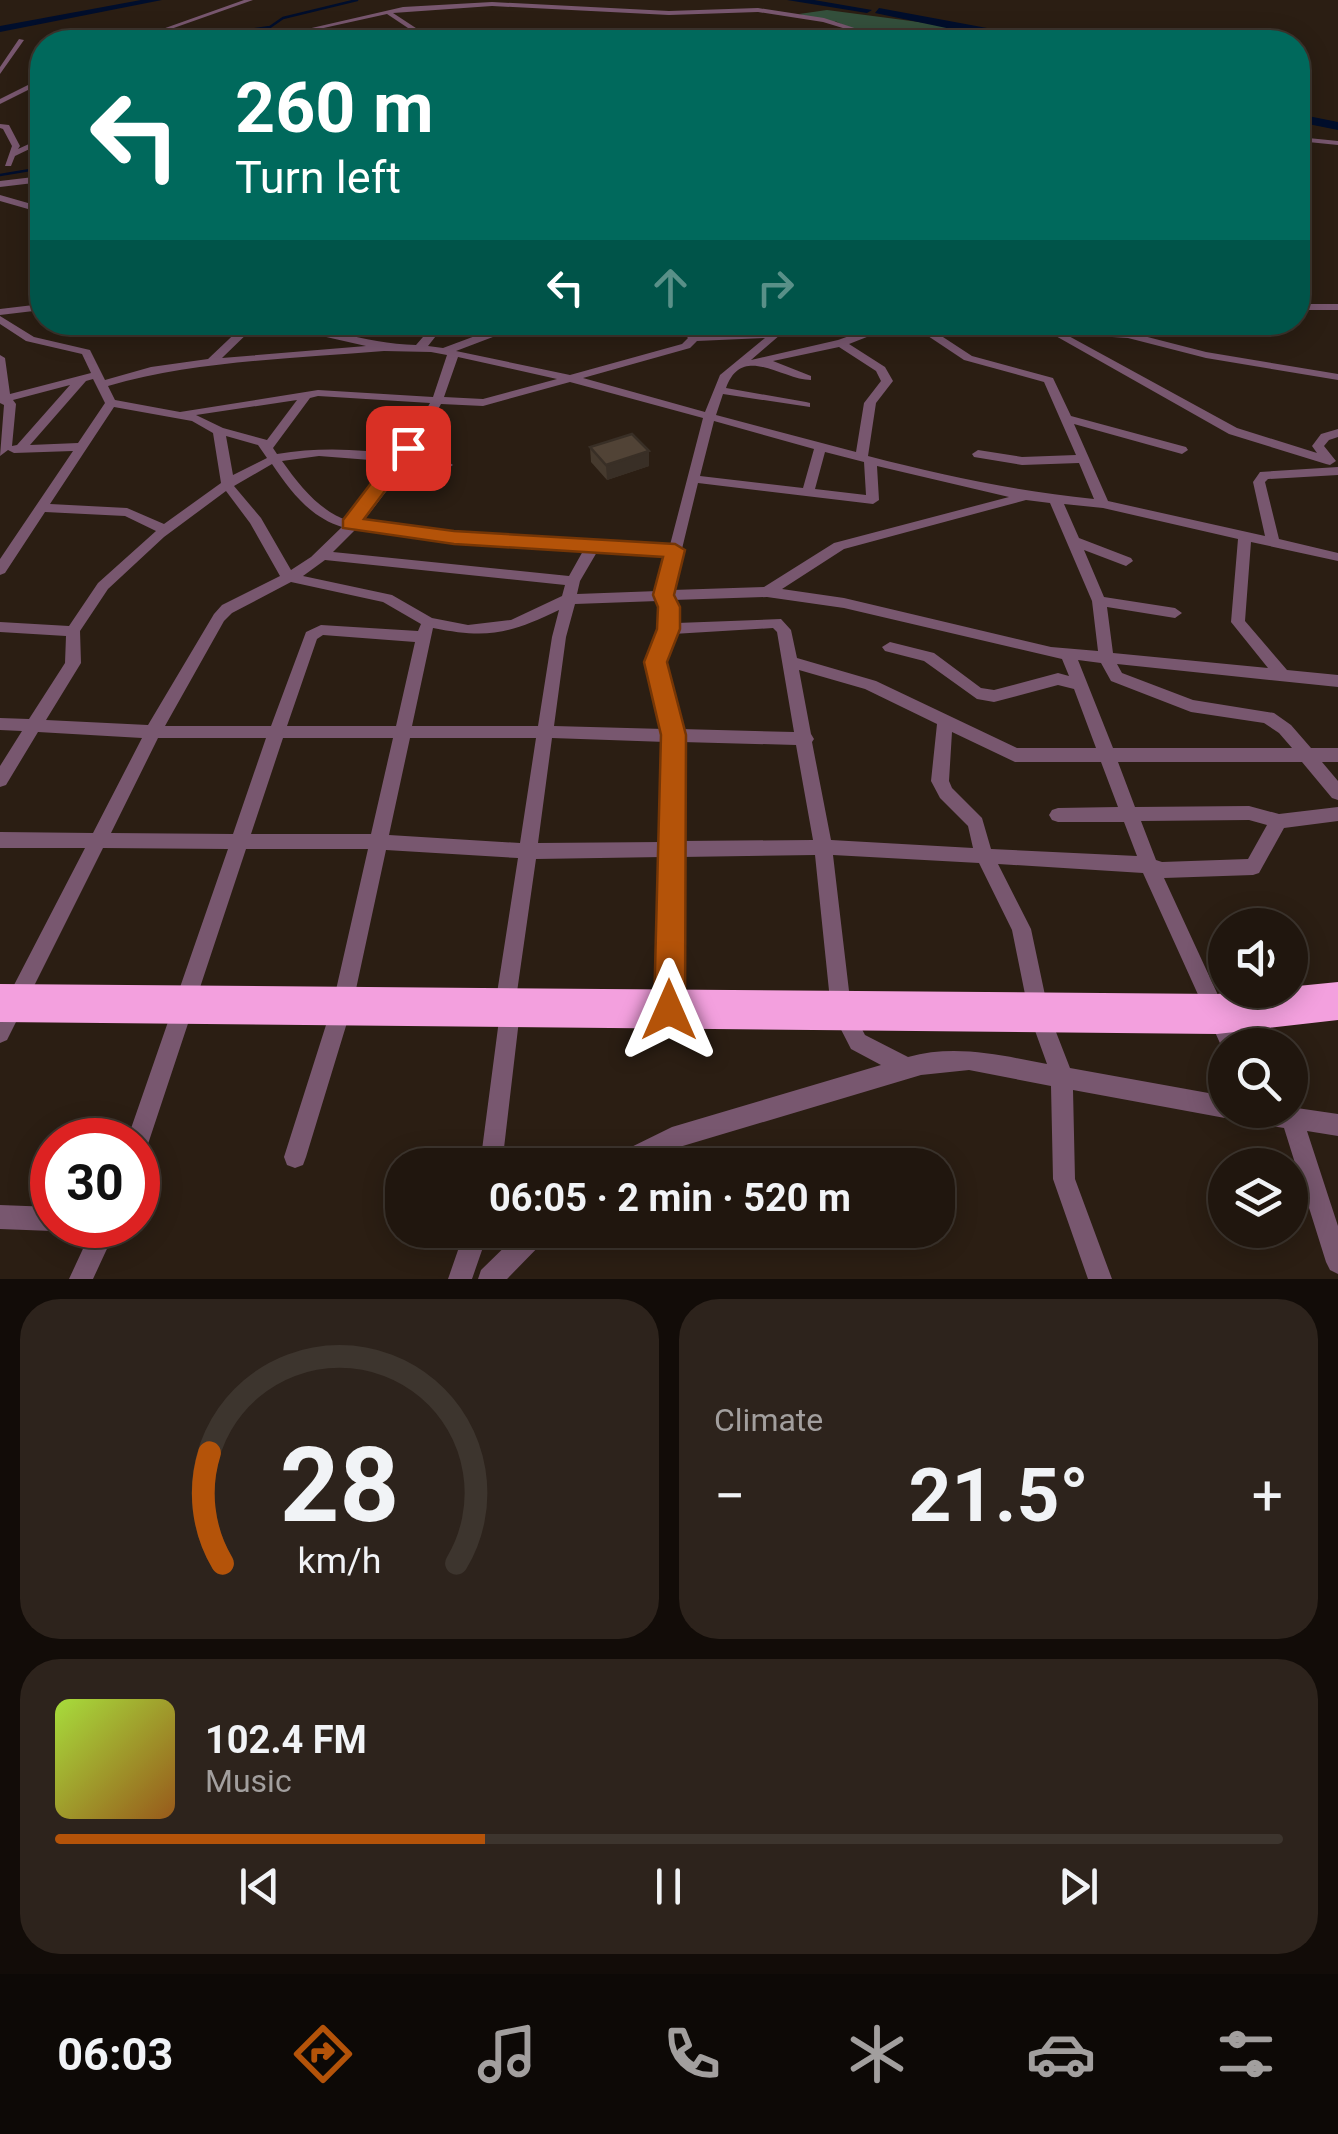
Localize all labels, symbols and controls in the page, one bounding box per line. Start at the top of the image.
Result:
text: 260 m [235,67,434,149]
icon: left [70,70,200,200]
text: Turn left [235,151,401,204]
icon: left [538,260,593,315]
icon: ahead [643,260,698,315]
icon: right [748,260,803,315]
pin [366,406,451,491]
icon: arrive [381,421,436,476]
map controls [1208,908,1308,1248]
button: sound [1208,908,1308,1008]
position arrow [617,958,721,1062]
button: search [1208,1028,1308,1128]
speed limit sign: 30 [30,1118,160,1248]
button: layers [1208,1148,1308,1248]
text: 06:05 · 2 min · 520 m [489,1176,851,1220]
text: Climate [714,1401,823,1439]
text: 28 [280,1425,399,1546]
text: 21.5° [909,1451,1089,1539]
text: − [714,1464,745,1528]
text: + [1252,1464,1283,1528]
text: km/h [298,1540,381,1582]
text: 102.4 FM [205,1718,367,1762]
text: Music [205,1762,292,1800]
icon: previous [232,1859,287,1914]
icon: pause [641,1859,696,1914]
icon: next [1051,1859,1106,1914]
icon: directions [288,2019,358,2089]
icon: music [472,2019,542,2089]
icon: phone [657,2019,727,2089]
icon: climate [842,2019,912,2089]
icon: car [1026,2019,1096,2089]
icon: filters [1211,2019,1281,2089]
text: 06:03 [57,2028,173,2081]

